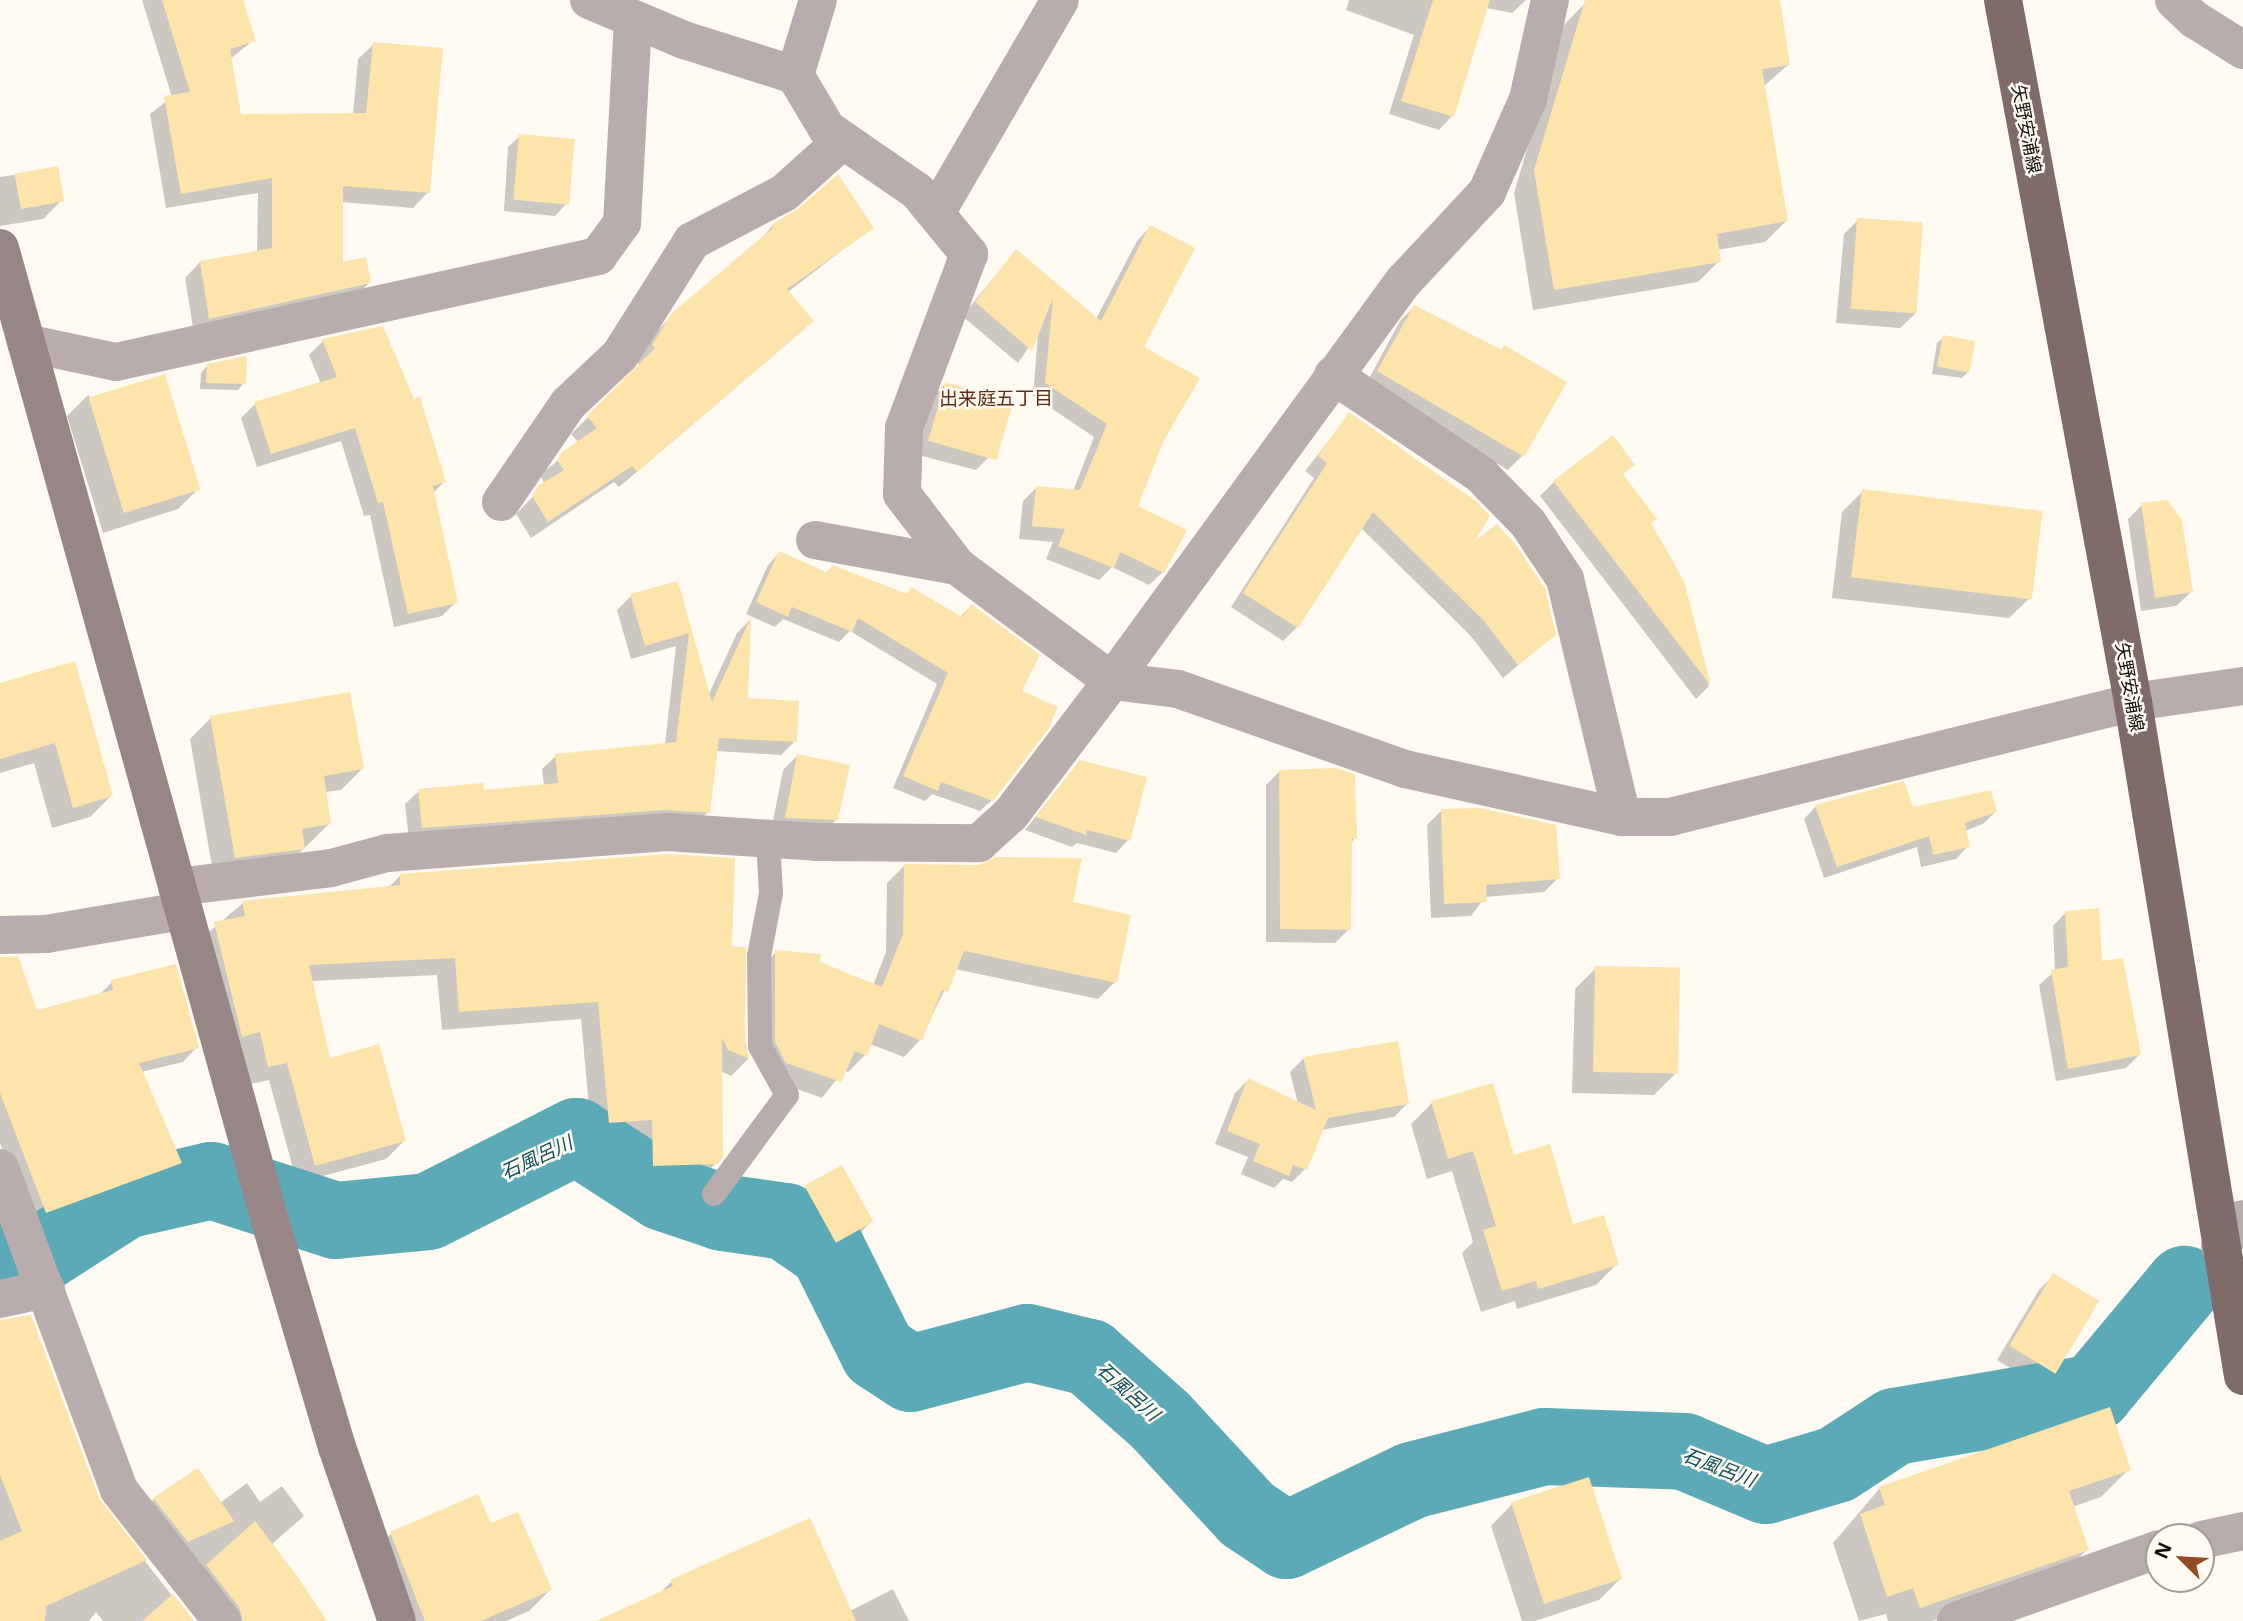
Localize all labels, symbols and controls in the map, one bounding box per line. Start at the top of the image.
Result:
street label: 矢野安浦線 [2008,83,2046,175]
district label: 出来庭五丁目 [939,388,1053,410]
street label: 矢野安浦線 [2112,641,2148,733]
water label: 石風呂川 [498,1132,576,1184]
water label: 石風呂川 [1092,1358,1164,1426]
water label: 石風呂川 [1679,1444,1759,1492]
north arrow [2145,1523,2215,1593]
text: N [2148,1538,2178,1563]

